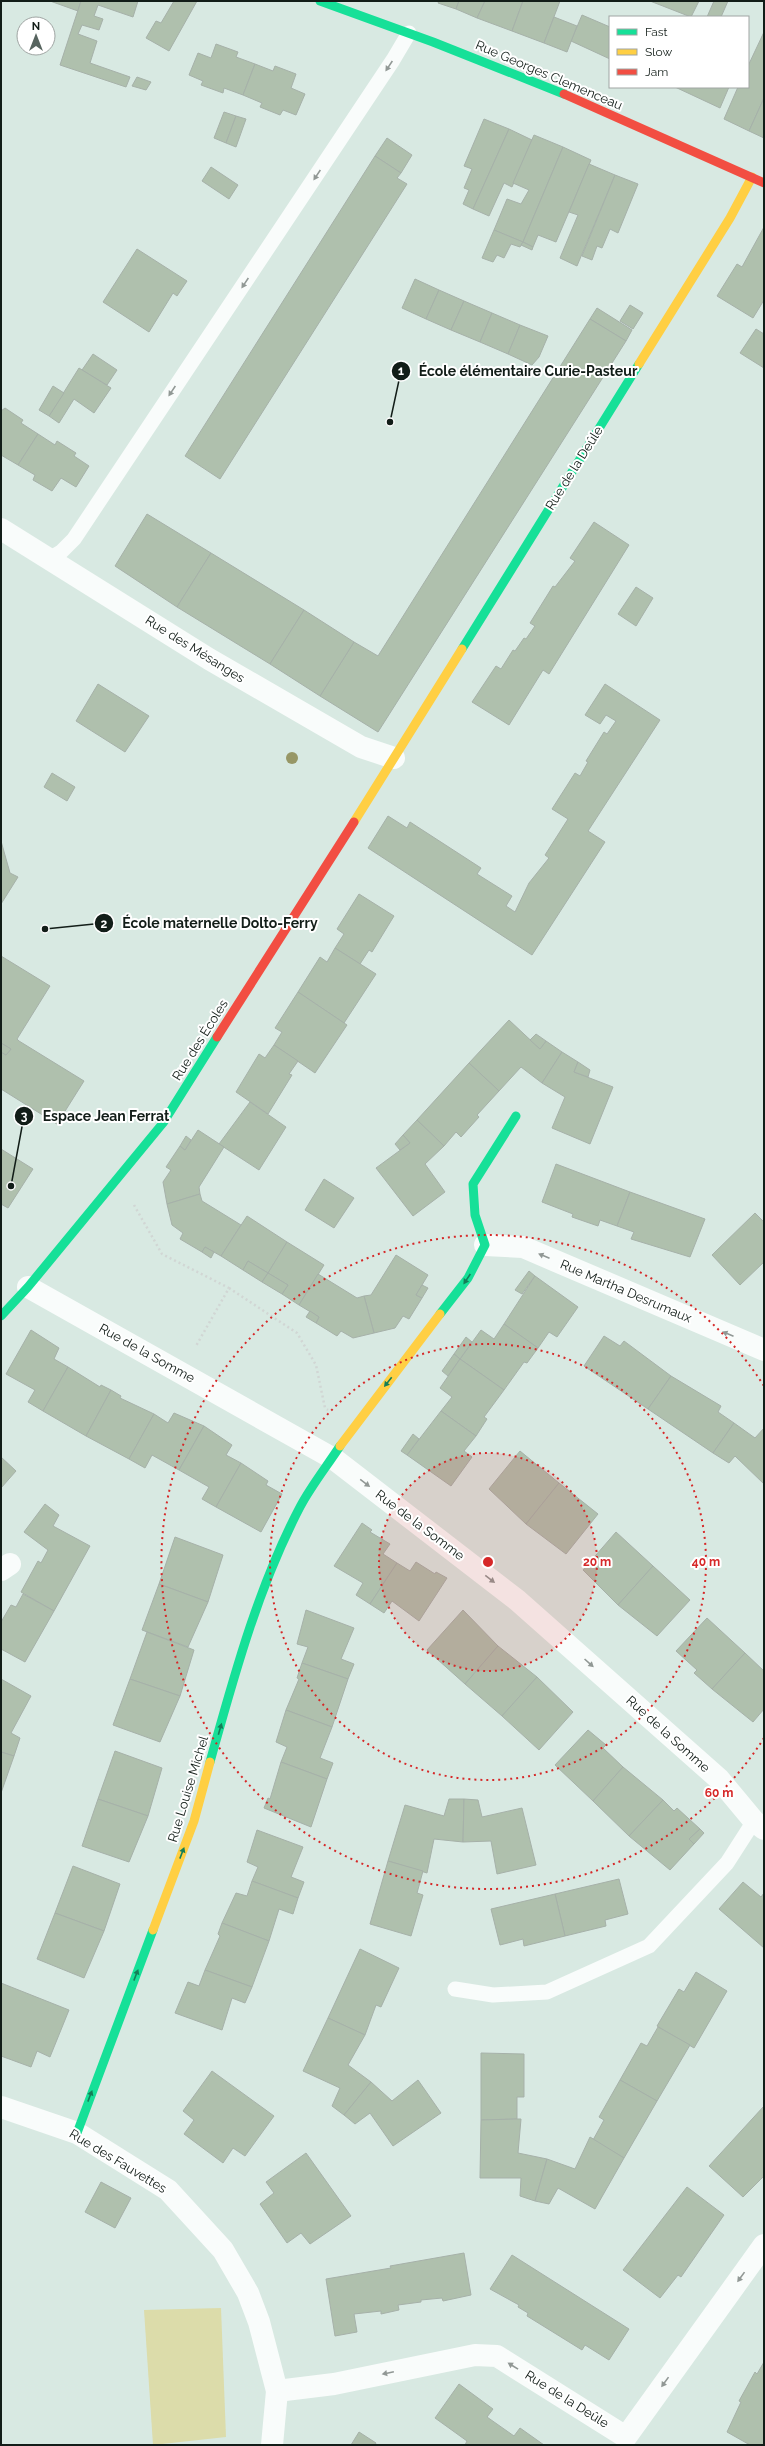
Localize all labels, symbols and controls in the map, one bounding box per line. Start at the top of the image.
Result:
north arrow [16,16,56,56]
legend [609,16,749,88]
text: N [32,20,40,33]
text: Fast [645,25,668,39]
street label: Rue Georges Clemenceau [473,37,625,113]
text: Slow [645,45,672,59]
one-way arrow [385,61,393,72]
text: Jam [645,65,668,79]
one-way arrow [313,169,321,180]
one-way arrow [241,278,249,288]
callout: École élémentaire Curie-Pasteur [391,358,645,384]
text: École élémentaire Curie-Pasteur [419,362,638,379]
text: 1 [398,364,404,378]
one-way arrow [169,385,176,397]
street label: Rue de la Deûle [542,423,606,513]
street label: Rue des Mésanges [143,612,247,686]
callout: École maternelle Dolto-Ferry [94,910,326,936]
text: École maternelle Dolto-Ferry [122,914,318,931]
text: 2 [101,917,108,931]
street label: Rue des Écoles [169,997,231,1083]
callout: Espace Jean Ferrat [14,1103,177,1129]
text: Espace Jean Ferrat [43,1108,170,1124]
text: 3 [21,1109,28,1123]
one-way arrow [539,1253,550,1259]
street label: Rue Martha Desrumaux [558,1257,694,1326]
one-way arrow [463,1274,471,1284]
street label: Rue de la Somme [96,1320,198,1386]
one-way arrow [722,1331,734,1337]
one-way arrow [384,1377,392,1388]
one-way arrow [359,1478,370,1487]
street label: Rue de la Somme [373,1487,468,1563]
centre of rings [481,1555,495,1569]
text: 20 m [583,1555,611,1569]
text: 40 m [692,1555,720,1569]
one-way arrow [485,1574,496,1583]
one-way arrow [583,1659,594,1668]
street label: Rue de la Somme [623,1693,713,1776]
one-way arrow [217,1722,223,1734]
street label: Rue Louise Michel [165,1734,211,1844]
text: 60 m [705,1786,733,1800]
one-way arrow [179,1846,185,1858]
one-way arrow [134,1968,140,1980]
one-way arrow [88,2090,94,2102]
street label: Rue des Fauvettes [67,2126,169,2196]
one-way arrow [737,2272,745,2282]
one-way arrow [508,2362,519,2370]
street label: Rue de la Deûle [522,2367,612,2431]
one-way arrow [382,2370,394,2376]
one-way arrow [661,2377,669,2388]

